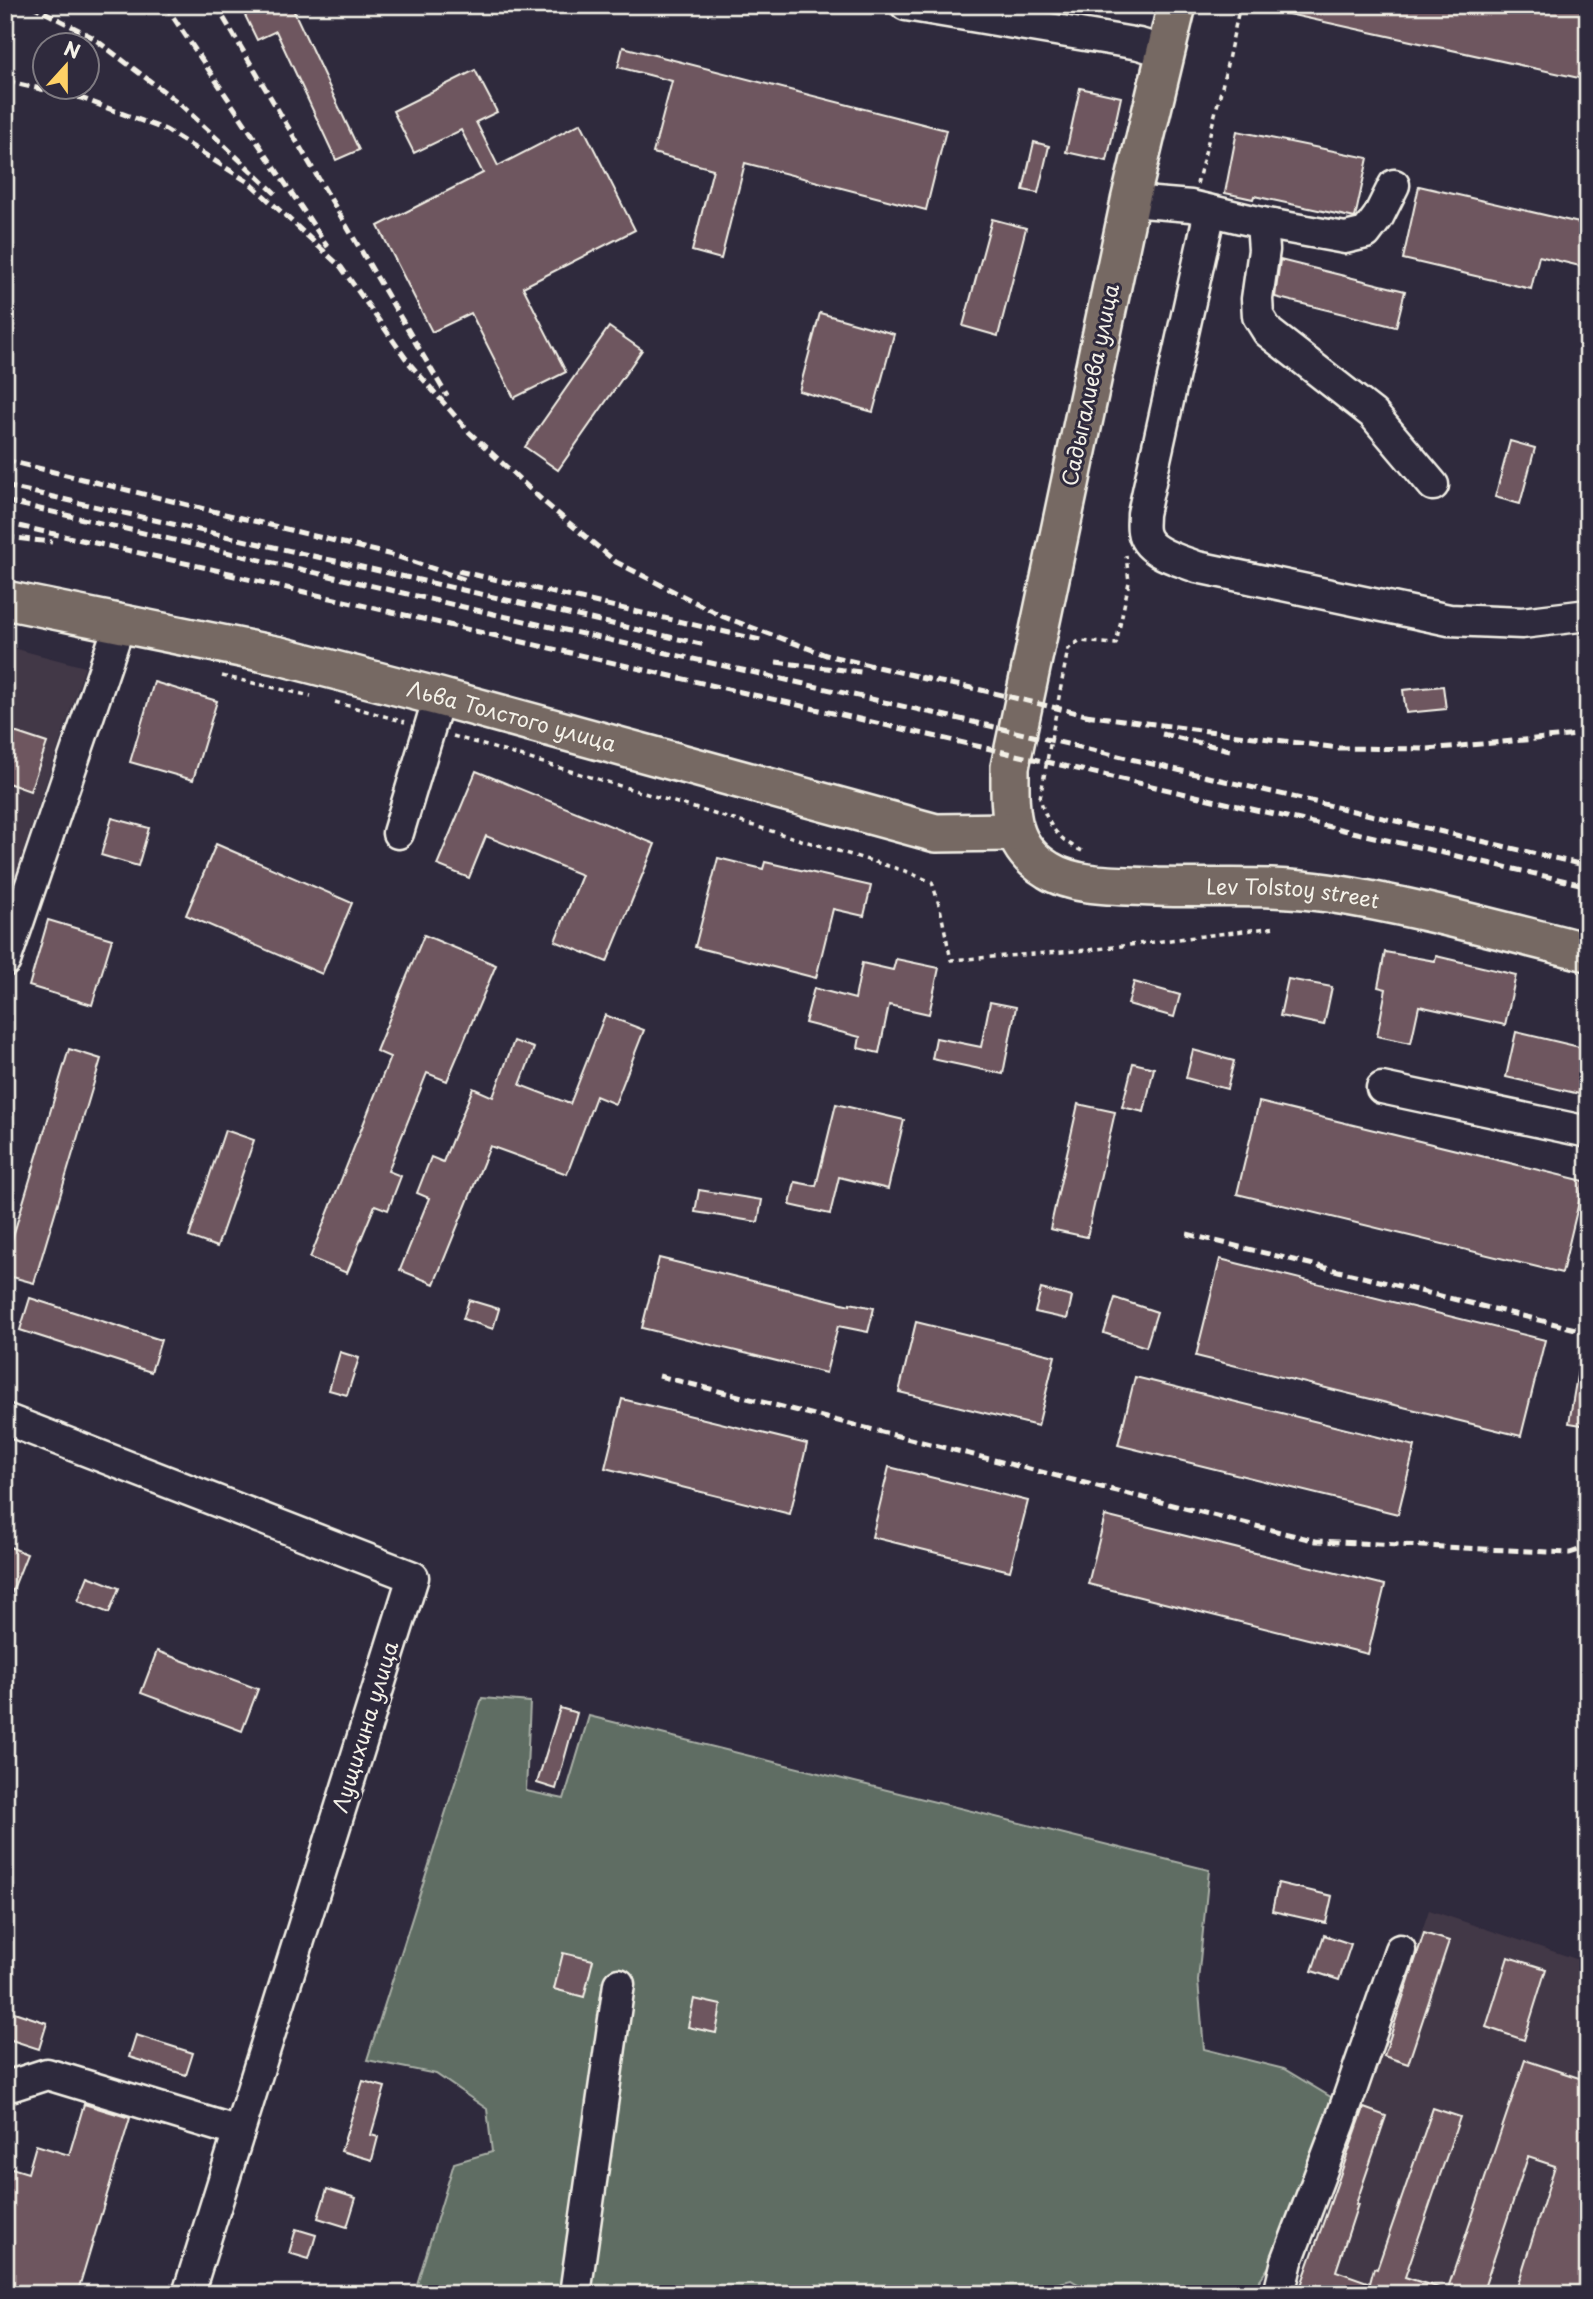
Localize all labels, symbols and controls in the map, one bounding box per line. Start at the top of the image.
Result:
north arrow [32,32,102,102]
text: N [60,33,84,65]
street label: Садыгалиева улица [1052,280,1126,489]
street label: Льва Толстого улица [404,671,621,759]
street label: Lev Tolstoy street [1206,869,1382,916]
street label: Лущихина улица [323,1636,406,1816]

